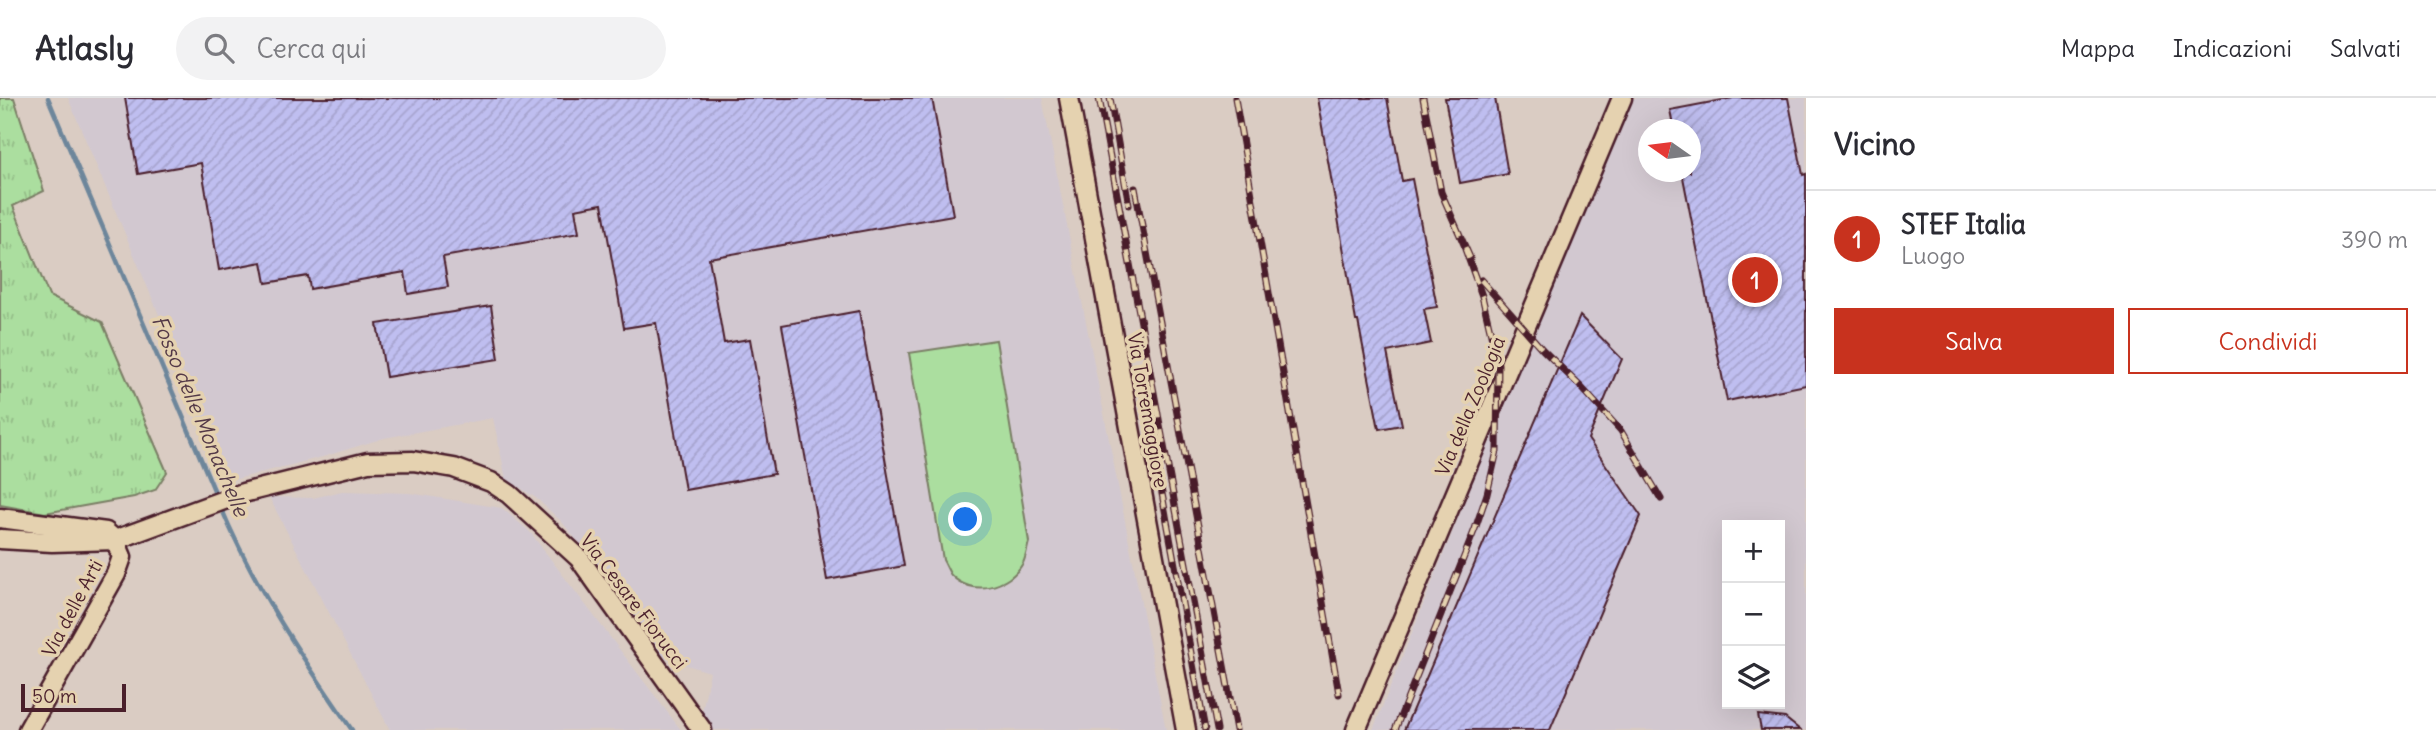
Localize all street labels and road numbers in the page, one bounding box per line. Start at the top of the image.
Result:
street label: Via Torremaggiore [1123,331,1173,489]
street label: Via della Zoologia [1430,333,1510,479]
street label: Via Cesare Fiorucci [575,529,693,673]
street label: Via delle Arti [36,555,108,661]

